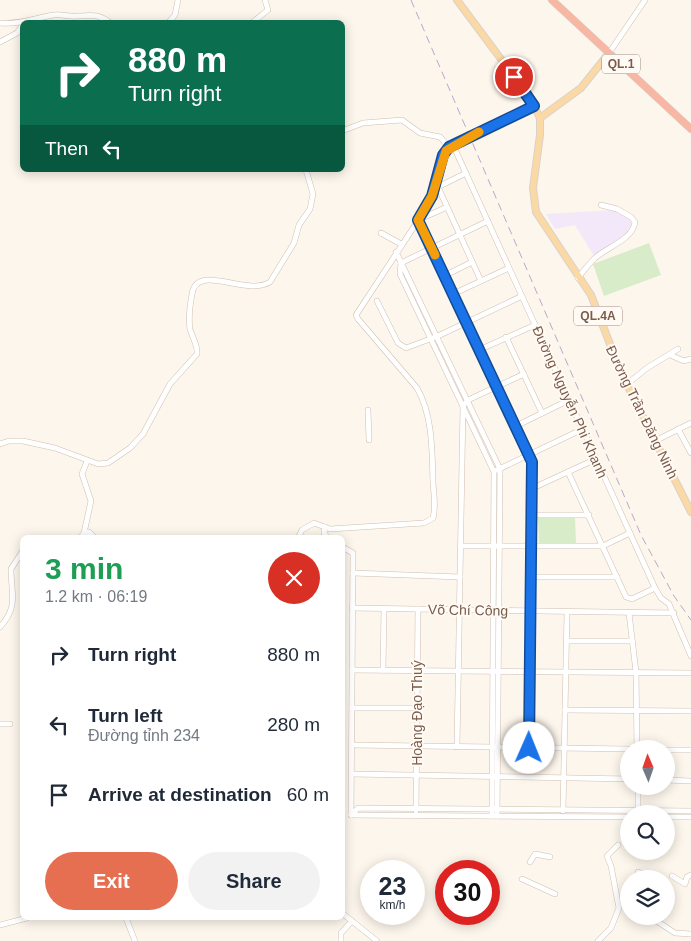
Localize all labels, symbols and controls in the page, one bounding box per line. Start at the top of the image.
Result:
icon: right [45,40,110,105]
text: 880 m [128,40,227,79]
road number: QL.1 [602,54,640,74]
pin [493,56,535,98]
icon: arrive [500,63,528,91]
text: Turn right [128,81,221,106]
icon: left [98,135,126,163]
text: Then [45,138,88,159]
road number: QL.4A [574,306,622,326]
street label: Đường Nguyễn Phi Khanh [529,323,611,481]
street label: Đường Trần Đăng Ninh [603,343,681,481]
text: 3 min [45,552,123,585]
button: close [268,552,320,604]
text: 1.2 km · 06:19 [45,588,147,605]
street label: Võ Chí Công [428,601,508,619]
icon: right [45,641,73,669]
text: Turn right [88,644,176,665]
text: 880 m [267,644,320,665]
street label: Hoàng Đạo Thuý [409,660,425,766]
text: Turn left [88,705,163,726]
icon: left [45,711,73,739]
text: 280 m [267,714,320,735]
position arrow [502,721,554,773]
text: Đường tỉnh 234 [88,727,200,744]
north arrow [620,740,675,795]
map controls [620,740,675,925]
icon: arrive [45,781,73,809]
text: Arrive at destination [88,784,272,805]
text: 60 m [287,784,329,805]
button: search [620,805,675,860]
button: Exit [45,852,178,910]
button: Share [188,852,320,910]
speed limit sign: 30 [435,860,500,925]
button: layers [620,870,675,925]
text: 23 [379,872,406,900]
text: km/h [379,898,406,912]

